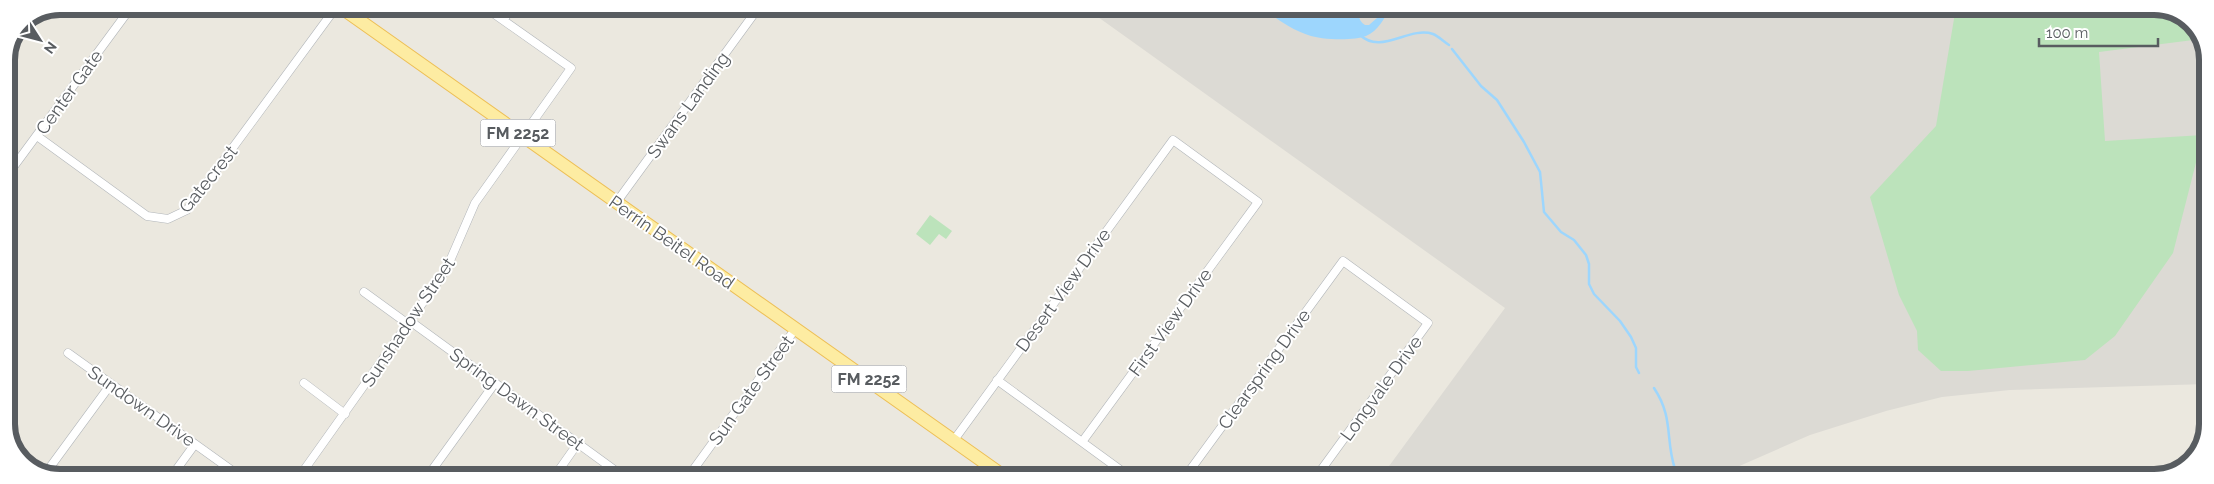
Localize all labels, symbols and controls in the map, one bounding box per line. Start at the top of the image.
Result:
north arrow [15,15,65,65]
scale bar [2039,15,2158,47]
text: 100 m [2046,24,2088,42]
text: N [41,39,60,57]
street label: Center Gate [31,45,107,138]
street label: Swans Landing [642,48,734,162]
road number: FM 2252 [480,120,556,146]
street label: Gatecrest [175,141,241,217]
street label: Perrin Beitel Road [605,191,739,293]
street label: Desert View Drive [1011,224,1115,356]
street label: Sunshadow Street [357,253,459,391]
street label: First View Drive [1124,264,1216,380]
street label: Clearspring Drive [1213,305,1315,433]
street label: Sun Gate Street [704,331,798,449]
street label: Longvale Drive [1336,331,1426,445]
street label: Spring Dawn Street [446,343,588,455]
street label: Sundown Drive [84,361,200,451]
road number: FM 2252 [832,366,906,392]

